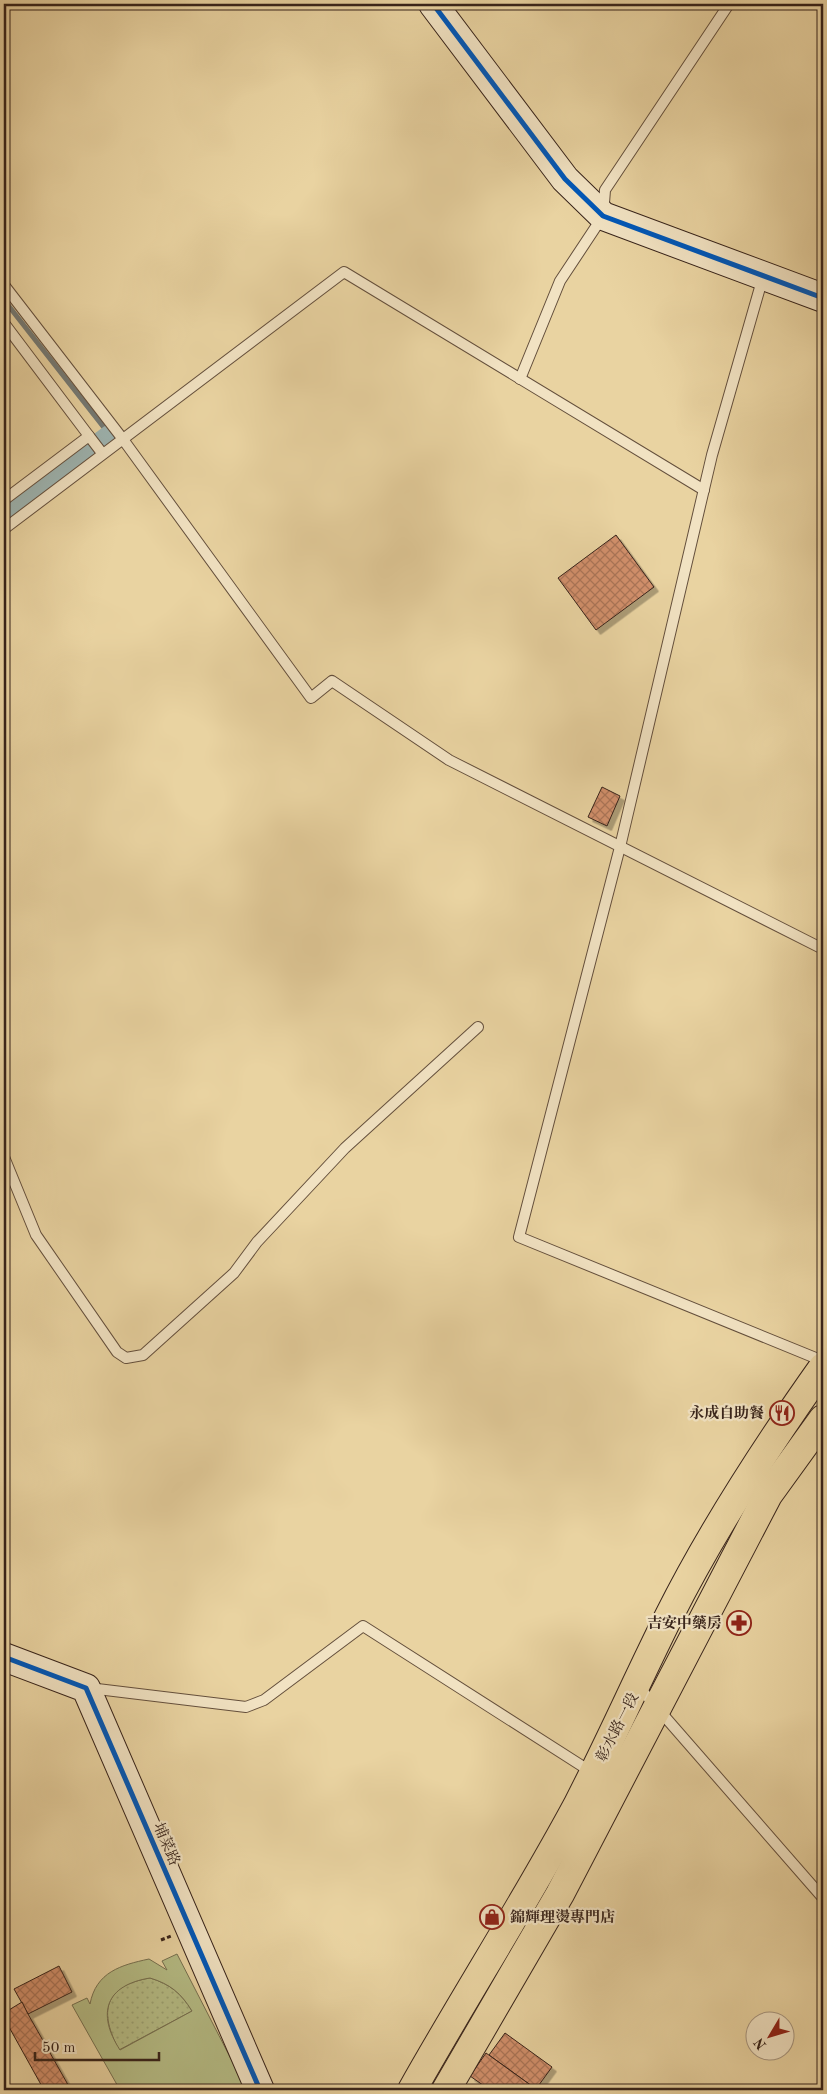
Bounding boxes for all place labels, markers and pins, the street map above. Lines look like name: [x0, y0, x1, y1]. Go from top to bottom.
restaurant icon: 永成自助餐: [769, 1400, 795, 1426]
place label: 永成自助餐: [689, 1404, 764, 1422]
pharmacy icon: 吉安中藥房: [726, 1610, 752, 1636]
place label: 吉安中藥房: [647, 1614, 722, 1632]
shop icon: 錦輝理燙專門店: [479, 1904, 505, 1930]
place label: 錦輝理燙專門店: [510, 1908, 615, 1926]

